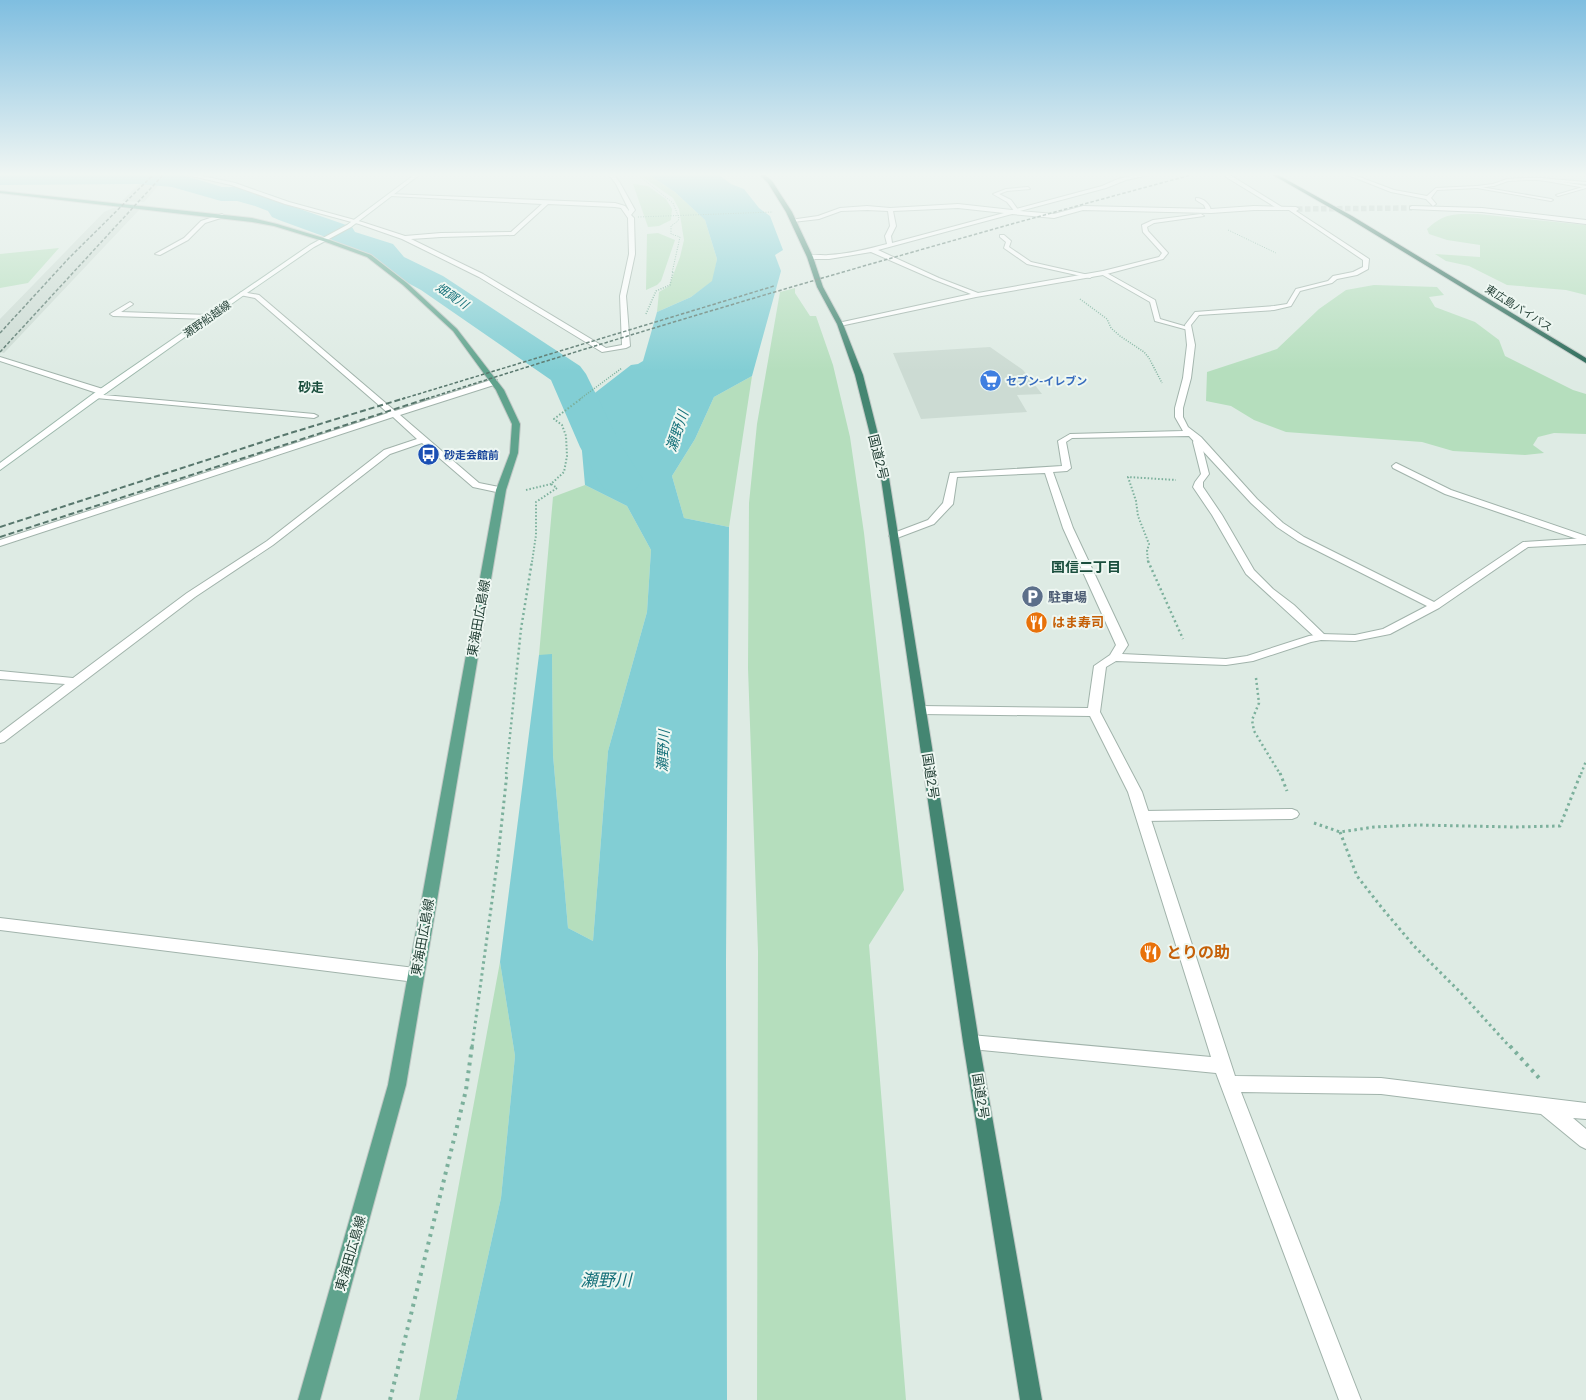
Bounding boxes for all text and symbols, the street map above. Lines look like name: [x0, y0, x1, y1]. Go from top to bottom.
water label: 畑賀川: [433, 280, 472, 313]
street label: 東広島バイパス: [1483, 283, 1555, 334]
street label: 瀬野船越線: [181, 298, 234, 341]
supermarket icon: セブン-イレブン: [977, 368, 1003, 394]
place label: セブン-イレブン: [1006, 375, 1087, 388]
district label: 砂走: [298, 380, 324, 395]
water label: 瀬野川: [663, 407, 692, 453]
street label: 国道2号: [866, 433, 891, 481]
bus stop icon: 砂走会館前: [415, 442, 441, 468]
place label: 砂走会館前: [444, 449, 499, 462]
district label: 国信二丁目: [1051, 559, 1121, 575]
street label: 東海田広島線: [464, 578, 493, 658]
parking icon: 駐車場: [1019, 584, 1045, 610]
place label: 駐車場: [1048, 590, 1087, 605]
restaurant icon: はま寿司: [1024, 609, 1050, 635]
place label: はま寿司: [1052, 615, 1104, 630]
water label: 瀬野川: [654, 728, 672, 772]
street label: 国道2号: [919, 752, 942, 800]
street label: 東海田広島線: [408, 897, 437, 977]
restaurant icon: とりの助: [1138, 939, 1164, 965]
place label: とりの助: [1166, 943, 1230, 962]
street label: 国道2号: [969, 1072, 992, 1120]
street label: 東海田広島線: [333, 1214, 368, 1293]
water label: 瀬野川: [581, 1270, 633, 1290]

